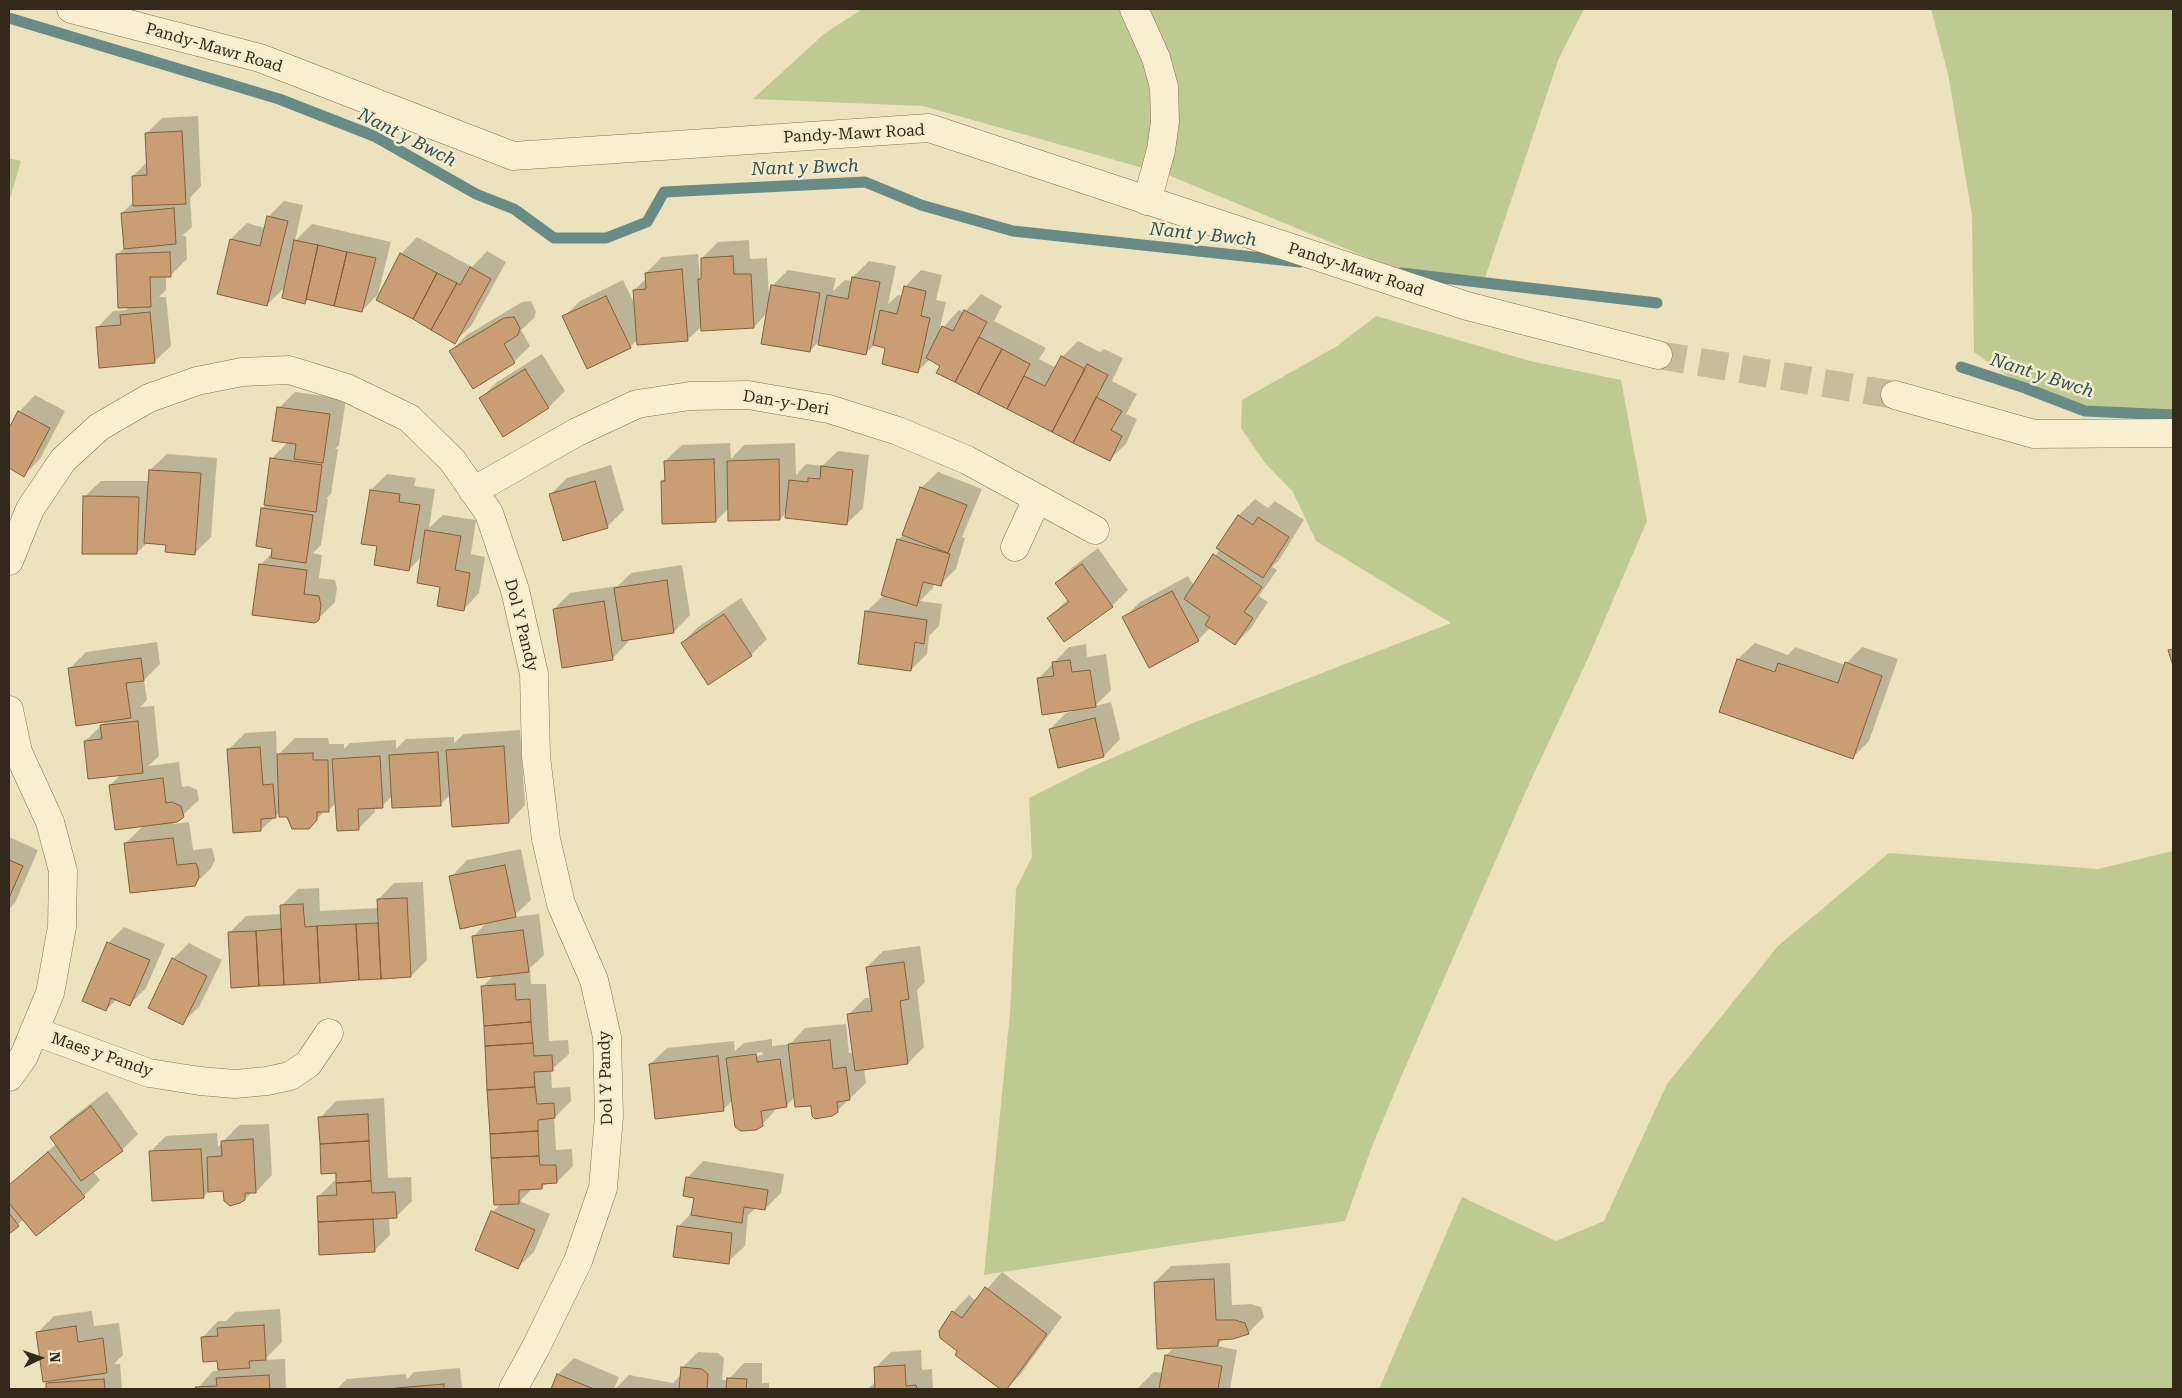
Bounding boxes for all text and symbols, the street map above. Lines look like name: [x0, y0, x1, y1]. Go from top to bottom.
street label: Pandy-Mawr Road: [143, 19, 285, 77]
water label: Nant y Bwch: [354, 104, 460, 172]
street label: Pandy-Mawr Road: [783, 121, 925, 147]
water label: Nant y Bwch: [751, 155, 859, 181]
water label: Nant y Bwch: [1148, 219, 1258, 251]
street label: Pandy-Mawr Road: [1286, 239, 1426, 301]
water label: Nant y Bwch: [1988, 349, 2096, 403]
street label: Dan-y-Deri: [741, 387, 831, 419]
street label: Dol Y Pandy: [500, 577, 542, 673]
street label: Maes y Pandy: [49, 1029, 155, 1081]
street label: Dol Y Pandy: [595, 1030, 617, 1126]
north arrow: [15, 1333, 65, 1383]
text: N: [47, 1351, 63, 1363]

